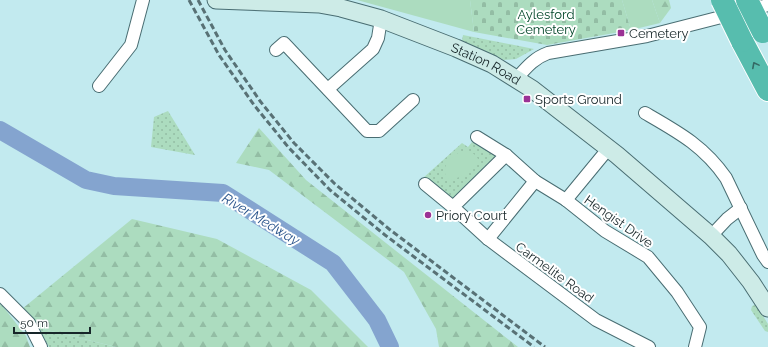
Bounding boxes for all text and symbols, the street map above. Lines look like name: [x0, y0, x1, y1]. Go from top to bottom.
park label: Aylesford Cemetery: [516, 7, 576, 37]
place label: Cemetery: [629, 26, 689, 41]
marker: Cemetery: [616, 28, 626, 38]
street label: Station Road: [449, 40, 523, 88]
one-way arrow: [752, 62, 760, 69]
place label: Sports Ground: [535, 92, 622, 107]
marker: Sports Ground: [522, 94, 532, 104]
water label: River Medway: [220, 190, 303, 249]
street label: Hengist Drive: [581, 192, 656, 251]
place label: Priory Court: [436, 208, 508, 223]
marker: Priory Court: [423, 210, 433, 220]
street label: Carmelite Road: [513, 239, 597, 306]
scale bar: [14, 309, 90, 335]
text: 50 m: [20, 316, 48, 330]

